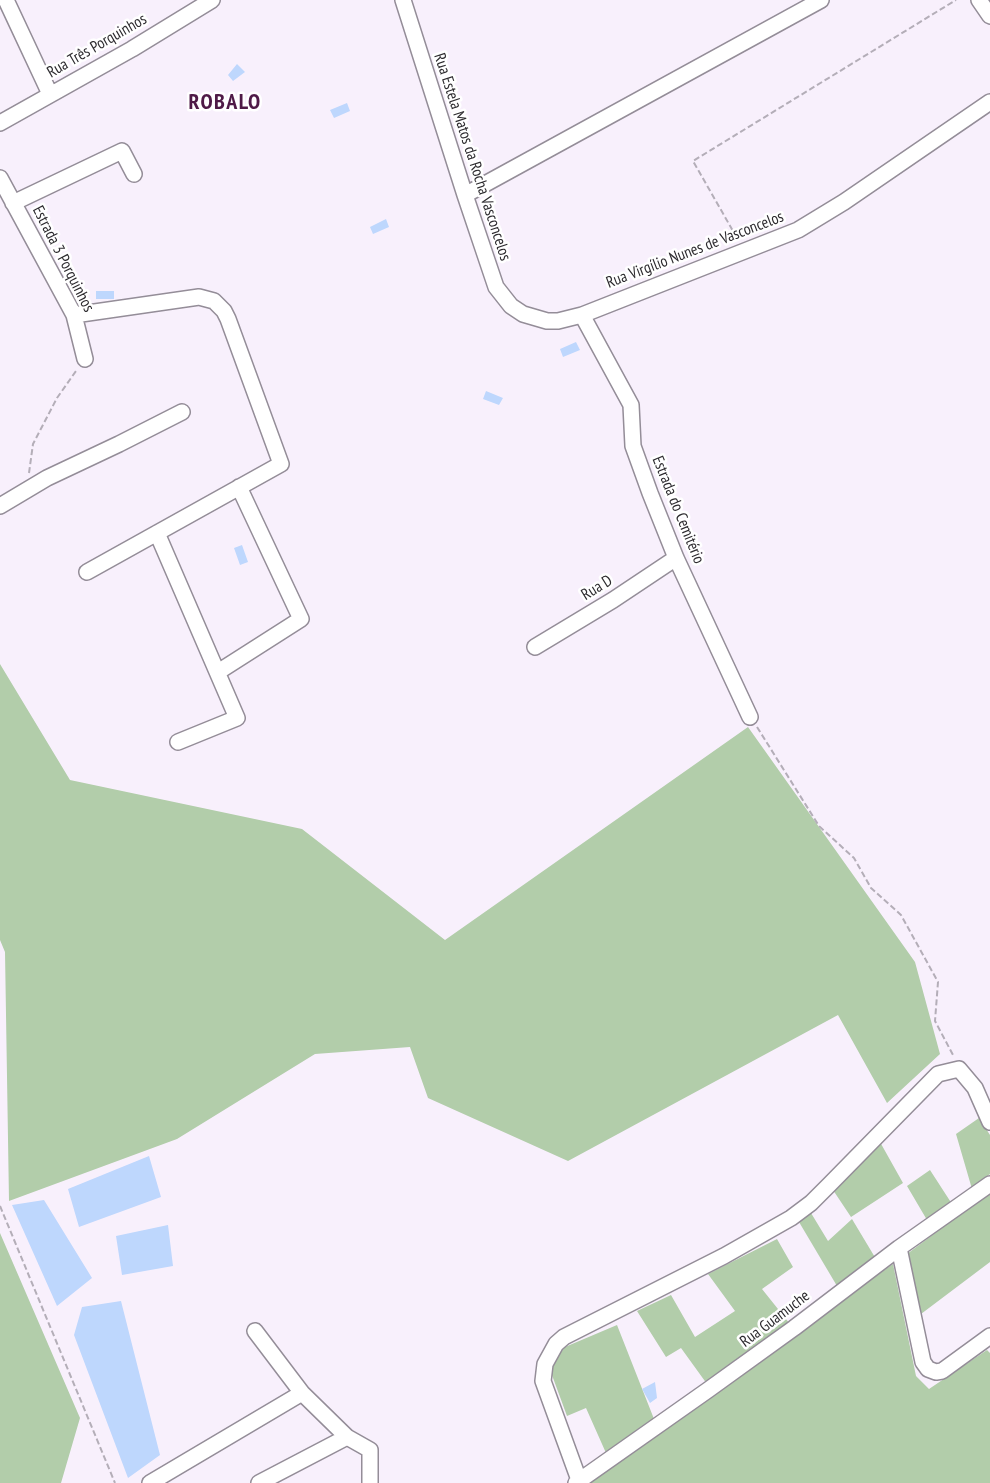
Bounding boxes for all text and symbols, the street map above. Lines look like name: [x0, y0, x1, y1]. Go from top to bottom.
street label: Rua Três Porquinhos: [44, 10, 150, 82]
street label: Rua Estela Matos da Rocha Vasconcelos: [429, 51, 515, 263]
district label: ROBALO: [188, 90, 262, 116]
street label: Estrada 3 Porquinhos: [28, 203, 98, 315]
street label: Rua Virgílio Nunes de Vasconcelos: [604, 207, 786, 293]
street label: Estrada do Cemitério: [648, 453, 708, 567]
street label: Rua D: [578, 571, 616, 605]
street label: Rua Guamuche: [736, 1287, 814, 1351]

